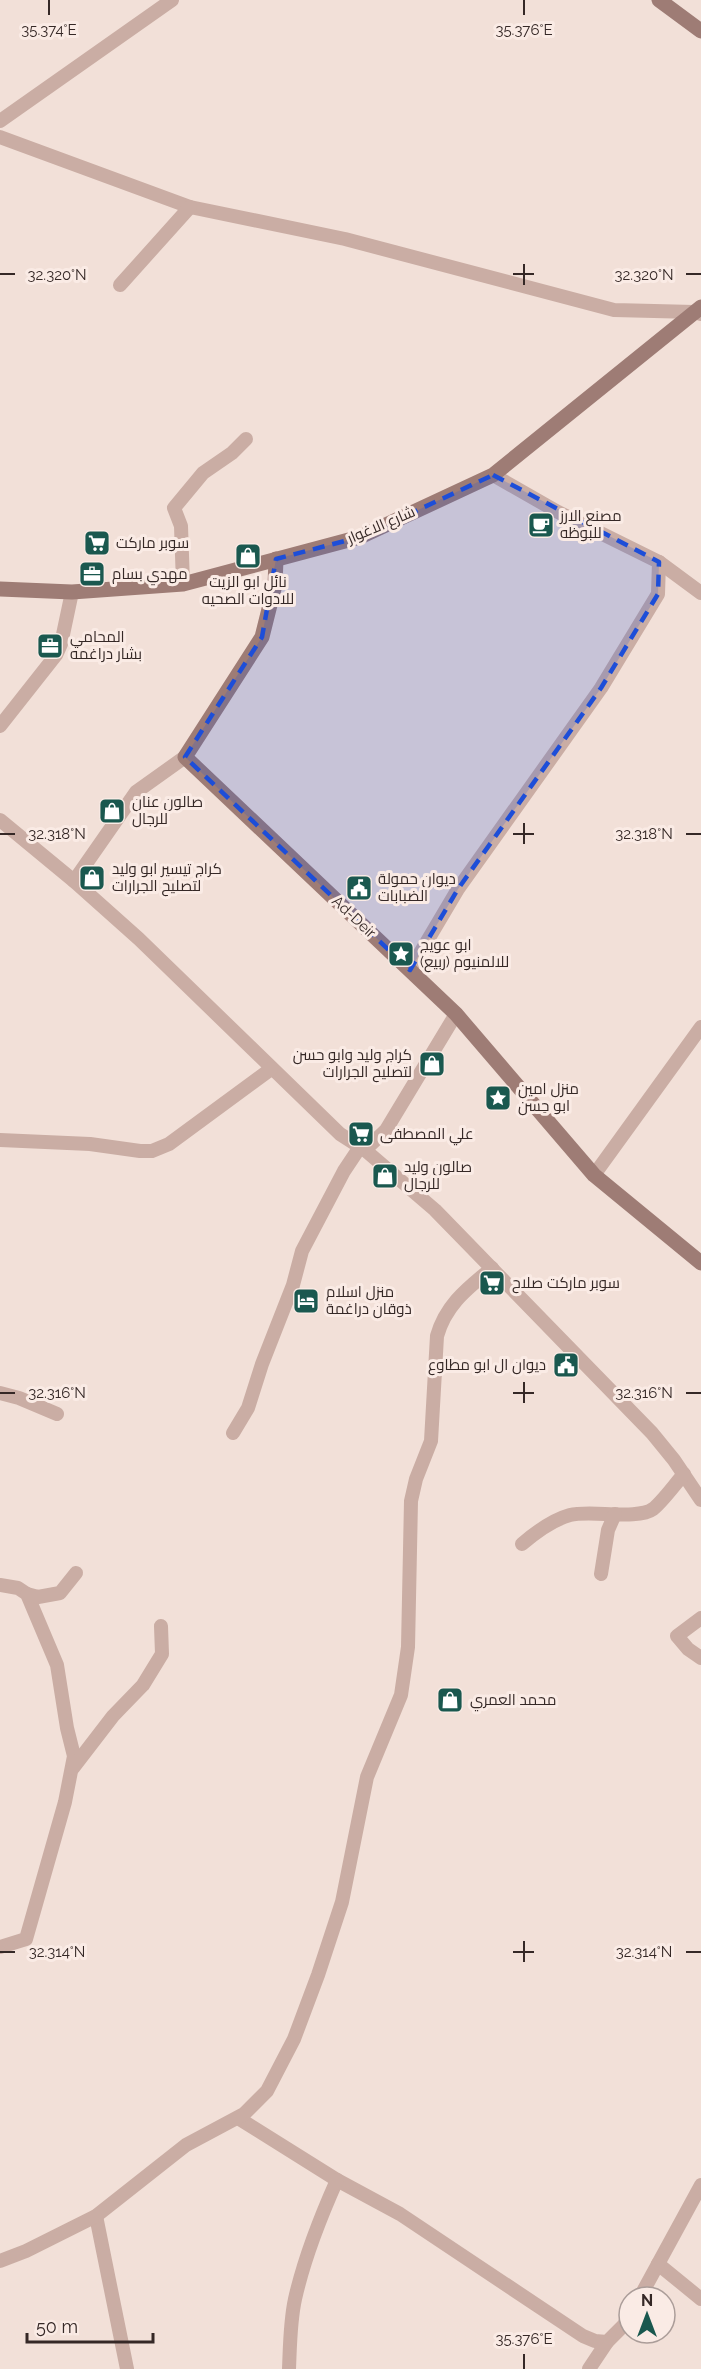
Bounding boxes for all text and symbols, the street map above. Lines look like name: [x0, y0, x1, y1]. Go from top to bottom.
text: 35.374°E: [21, 21, 77, 39]
text: 35.376°E: [495, 21, 553, 39]
text: 32.320°N: [28, 266, 86, 284]
text: 32.320°N: [615, 266, 673, 284]
street label: شارع الاغوار: [343, 503, 418, 550]
place label: مصنع الارز للبوظه: [559, 507, 622, 542]
cafe icon: مصنع الارز للبوظه: [526, 510, 556, 540]
supermarket icon: سوبر ماركت: [82, 528, 112, 558]
place label: سوبر ماركت: [116, 534, 189, 552]
shop icon: نائل ابو الزيت للادوات الصحيه: [233, 541, 263, 571]
office icon: مهدي بسام: [77, 559, 107, 589]
place label: مهدي بسام: [112, 565, 188, 586]
place label: نائل ابو الزيت للادوات الصحيه: [202, 573, 294, 608]
place label: المحامي بشار دراغمه: [70, 628, 142, 663]
office icon: المحامي بشار دراغمه: [35, 631, 65, 661]
place label: صالون عنان للرجال: [132, 793, 203, 828]
shop icon: صالون عنان للرجال: [97, 796, 127, 826]
text: 32.318°N: [28, 825, 86, 843]
text: 32.318°N: [615, 825, 673, 843]
place label: كراج تيسير ابو وليد لتصليح الجرارات: [112, 860, 222, 897]
shop icon: كراج تيسير ابو وليد لتصليح الجرارات: [77, 863, 107, 893]
place label: ديوان حمولة الضبابات: [378, 870, 456, 905]
public building icon: ديوان حمولة الضبابات: [344, 873, 374, 903]
street label: Ad-Deir: [328, 892, 380, 942]
place label: ابو عويج للالمنيوم (ربيع): [420, 936, 509, 973]
place icon: ابو عويج للالمنيوم (ربيع): [386, 939, 416, 969]
place label: كراج وليد وابو حسن لتصليح الجرارات: [293, 1046, 412, 1083]
shop icon: كراج وليد وابو حسن لتصليح الجرارات: [417, 1049, 447, 1079]
place label: منزل امين ابو حِسن: [518, 1080, 579, 1116]
place icon: منزل امين ابو حِسن: [483, 1083, 513, 1113]
supermarket icon: علي المصطفى: [346, 1119, 376, 1149]
place label: علي المصطفى: [380, 1125, 474, 1146]
place label: صالون وليد للرجال: [404, 1158, 472, 1193]
shop icon: صالون وليد للرجال: [370, 1161, 400, 1191]
supermarket icon: سوبر ماركت صلاح: [477, 1268, 507, 1298]
place label: سوبر ماركت صلاح: [512, 1274, 620, 1294]
place label: منزل اسلام ذوقان دراغمة: [326, 1283, 412, 1319]
hotel icon: منزل اسلام ذوقان دراغمة: [291, 1286, 321, 1316]
public building icon: ديوان ال ابو مطاوع: [551, 1350, 581, 1380]
place label: ديوان ال ابو مطاوع: [428, 1356, 546, 1376]
text: 32.316°N: [28, 1384, 86, 1402]
text: 32.316°N: [615, 1384, 673, 1402]
shop icon: محمد العمري: [435, 1685, 465, 1715]
place label: محمد العمري: [470, 1691, 556, 1712]
text: 32.314°N: [29, 1943, 85, 1961]
text: 32.314°N: [616, 1943, 672, 1961]
north arrow: [617, 2285, 677, 2345]
text: N: [641, 2291, 653, 2310]
scale bar: [27, 2306, 153, 2344]
text: 50 m: [36, 2316, 78, 2337]
text: 35.376°E: [495, 2330, 553, 2348]

